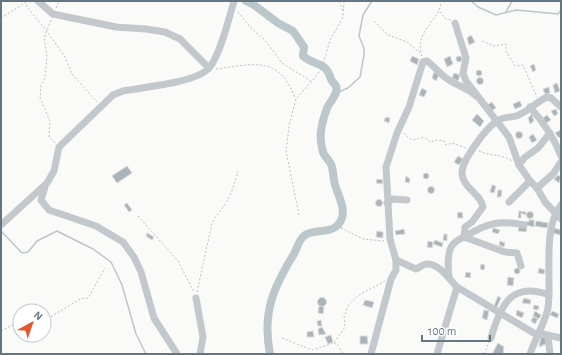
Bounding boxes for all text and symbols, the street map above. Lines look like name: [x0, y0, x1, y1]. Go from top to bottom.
north arrow: [12, 303, 52, 343]
text: N: [32, 309, 45, 322]
scale bar: [422, 317, 490, 343]
text: 100 m: [428, 325, 456, 337]

